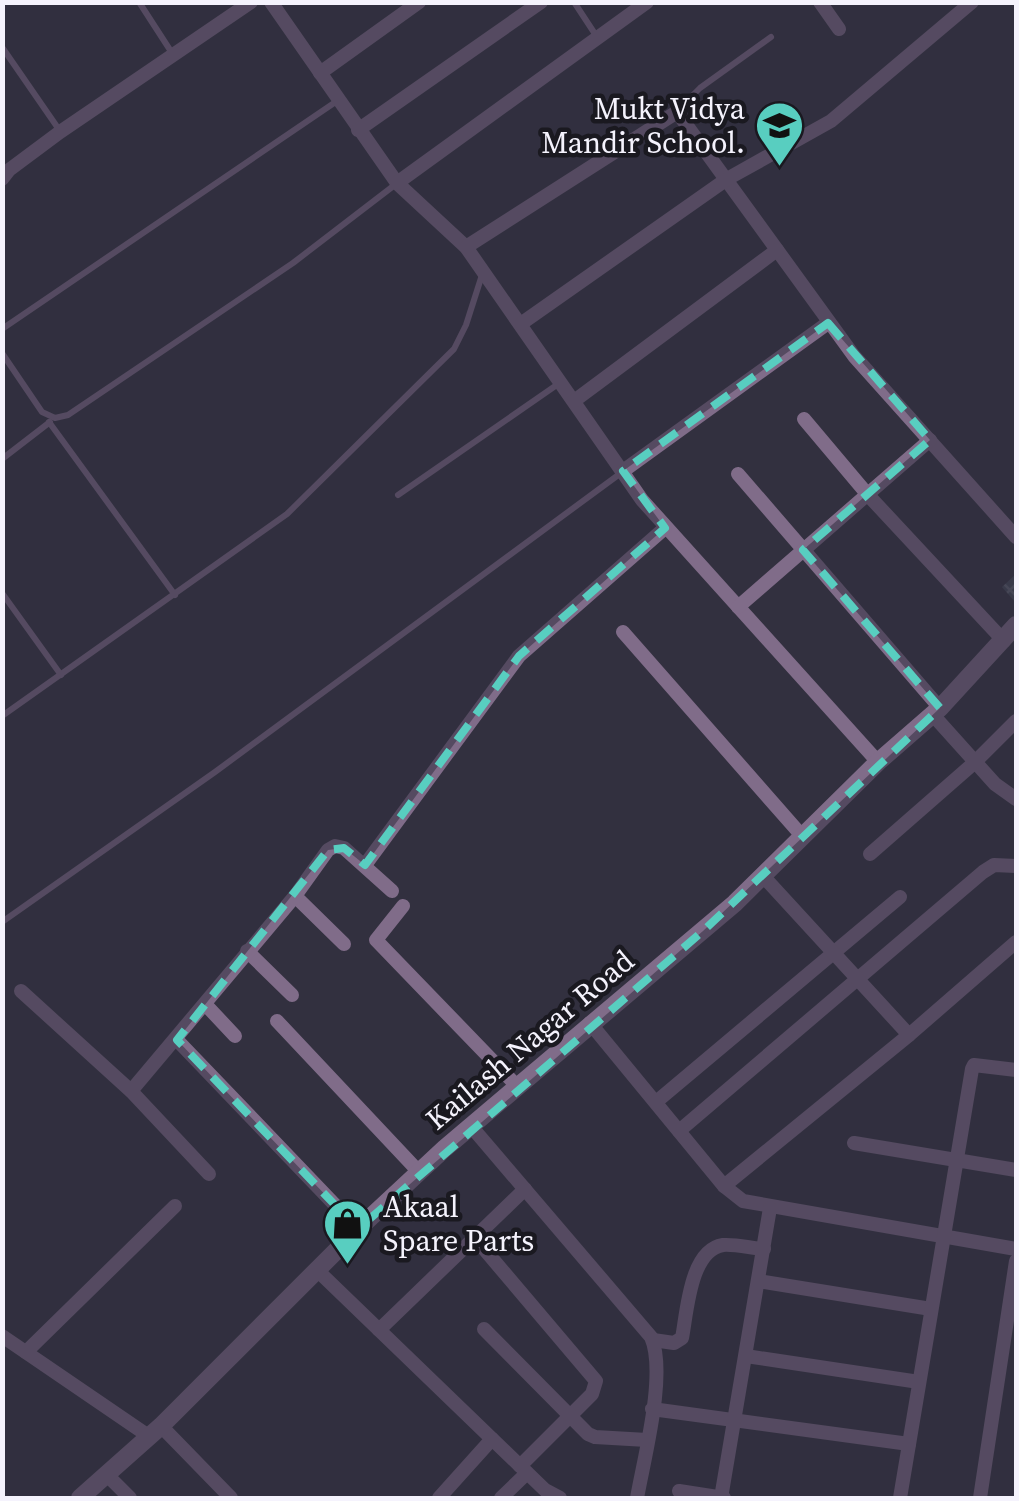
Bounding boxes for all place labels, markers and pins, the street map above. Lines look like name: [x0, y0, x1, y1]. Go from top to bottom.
place label: Mukt Vidya Mandir School.: [541, 88, 746, 163]
school or university icon: Mukt Vidya Mandir School.: [754, 100, 806, 168]
place label: Akaal Spare Parts: [383, 1186, 534, 1261]
shop icon: Akaal Spare Parts: [322, 1198, 374, 1266]

